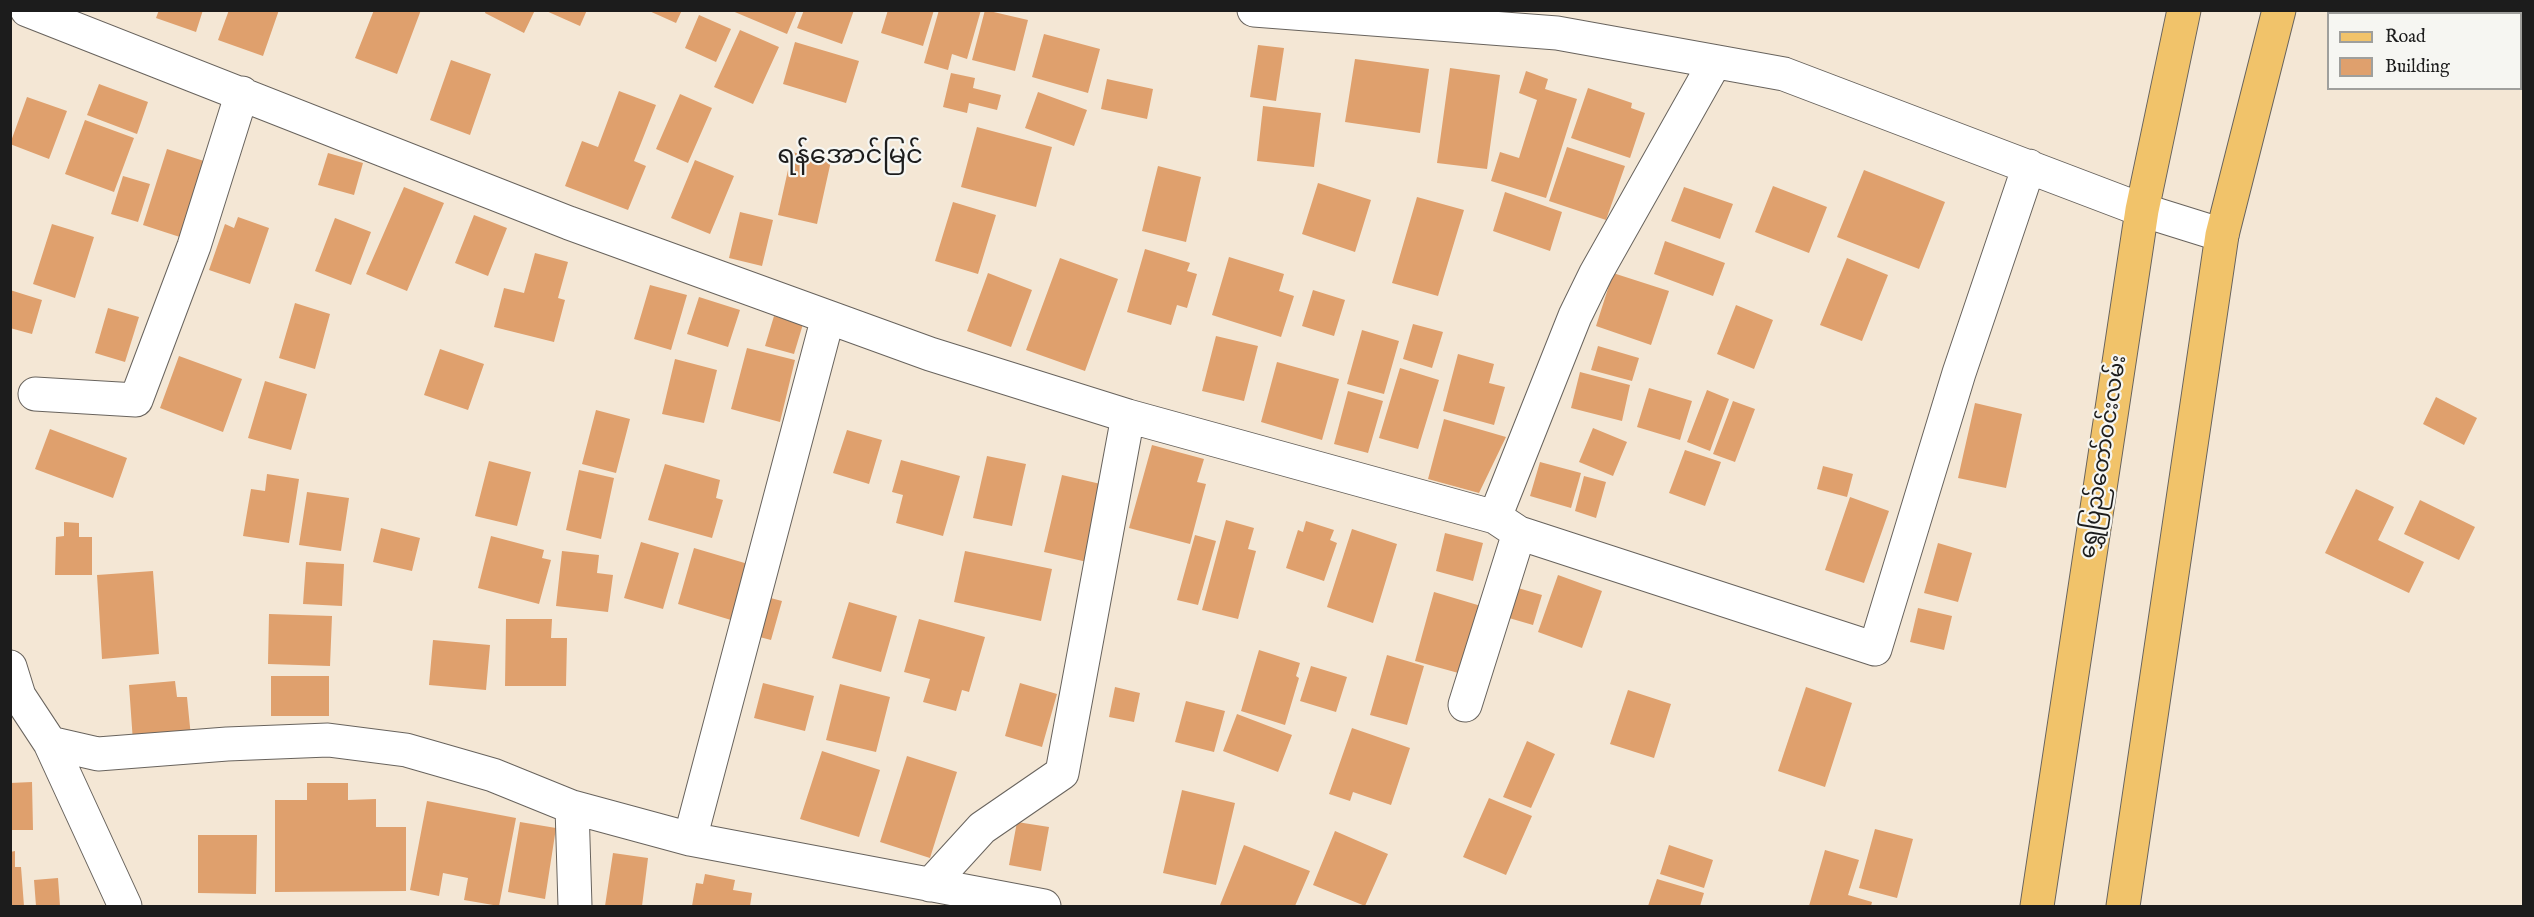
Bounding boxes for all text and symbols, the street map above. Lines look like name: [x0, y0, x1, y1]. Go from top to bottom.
legend: [2327, 12, 2522, 90]
text: Road: [2385, 26, 2426, 49]
text: Building: [2385, 56, 2450, 79]
district label: ရန်အောင်မြင်: [777, 142, 923, 174]
street label: ရွှေပြည်တော်ဝင်းလမ်း: [2076, 354, 2134, 560]

